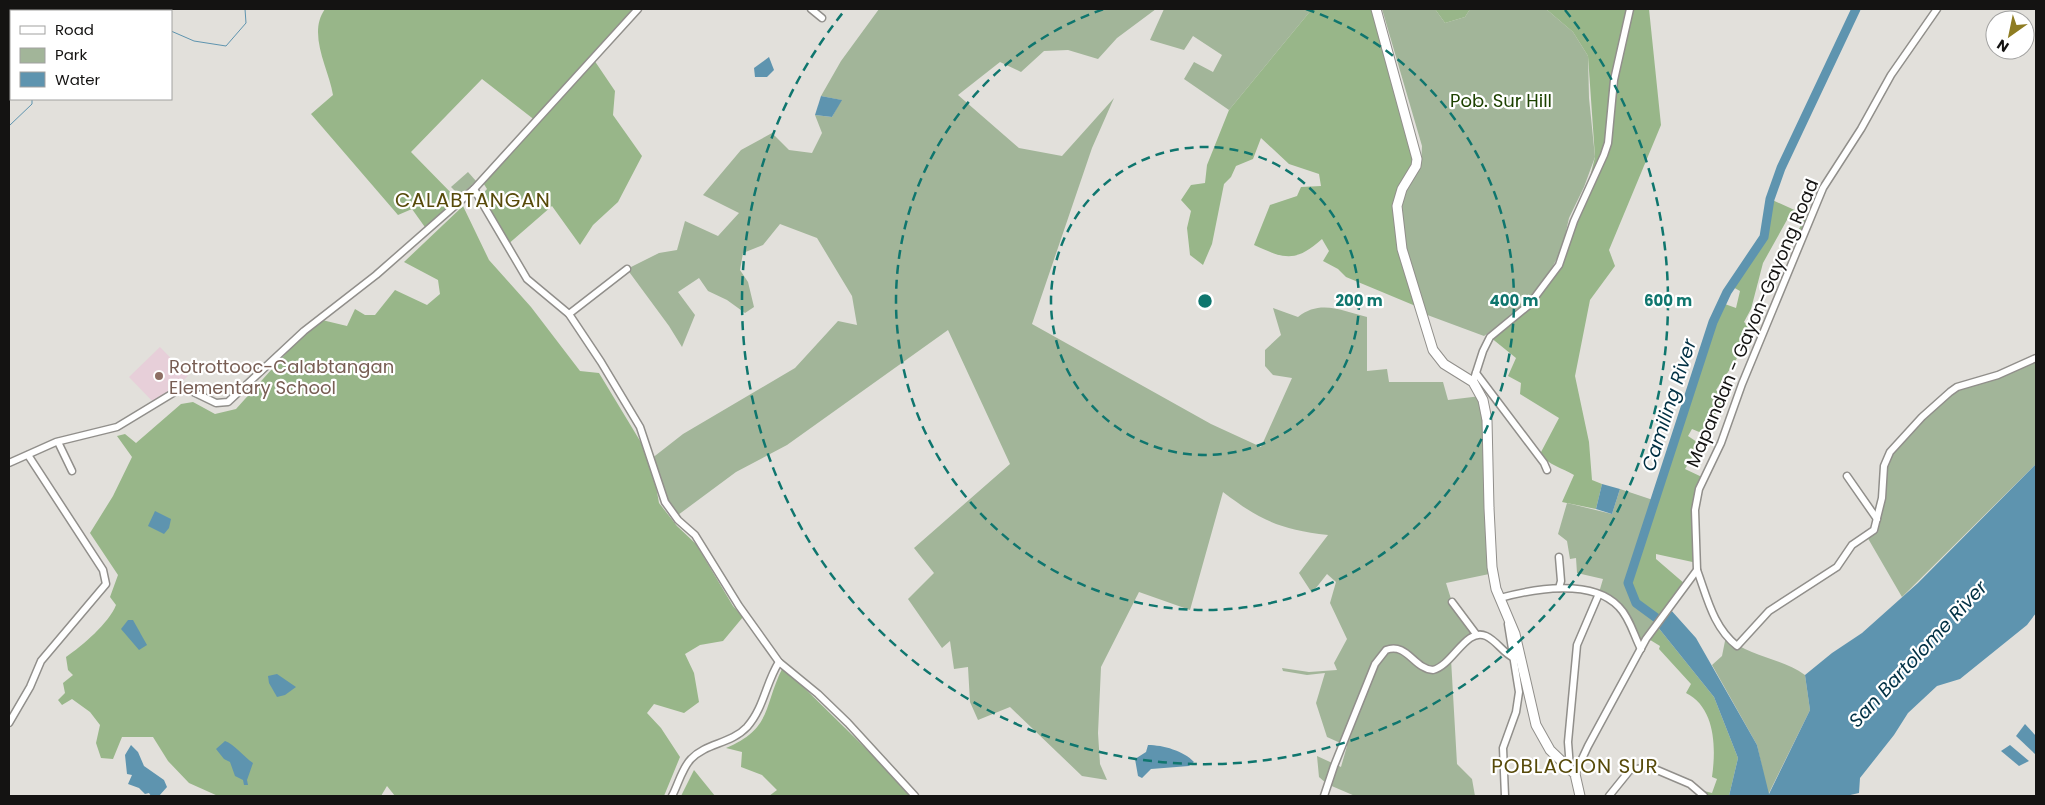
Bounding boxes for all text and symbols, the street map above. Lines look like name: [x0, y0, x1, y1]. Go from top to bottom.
legend: [10, 10, 172, 100]
north arrow: [1985, 10, 2035, 60]
text: Road: [55, 19, 94, 40]
text: N: [1993, 35, 2013, 57]
text: Park: [55, 44, 87, 65]
text: Water: [55, 69, 101, 90]
park label: Pob. Sur Hill: [1450, 88, 1552, 113]
street label: Mapandan - Gayon-Gayong Road: [1680, 175, 1824, 471]
district label: CALABTANGAN: [395, 186, 551, 214]
text: 200 m: [1335, 290, 1383, 311]
text: 400 m: [1490, 290, 1539, 311]
text: 600 m: [1644, 290, 1692, 311]
centre of rings: [1196, 292, 1214, 310]
water label: Camiling River: [1635, 335, 1703, 475]
place label: Rotrottooc-Calabtangan Elementary School: [169, 354, 394, 400]
marker: Rotrottooc-Calabtangan Elementary School: [153, 370, 165, 382]
water label: San Bartolome River: [1843, 574, 1994, 733]
district label: POBLACION SUR: [1491, 752, 1659, 780]

